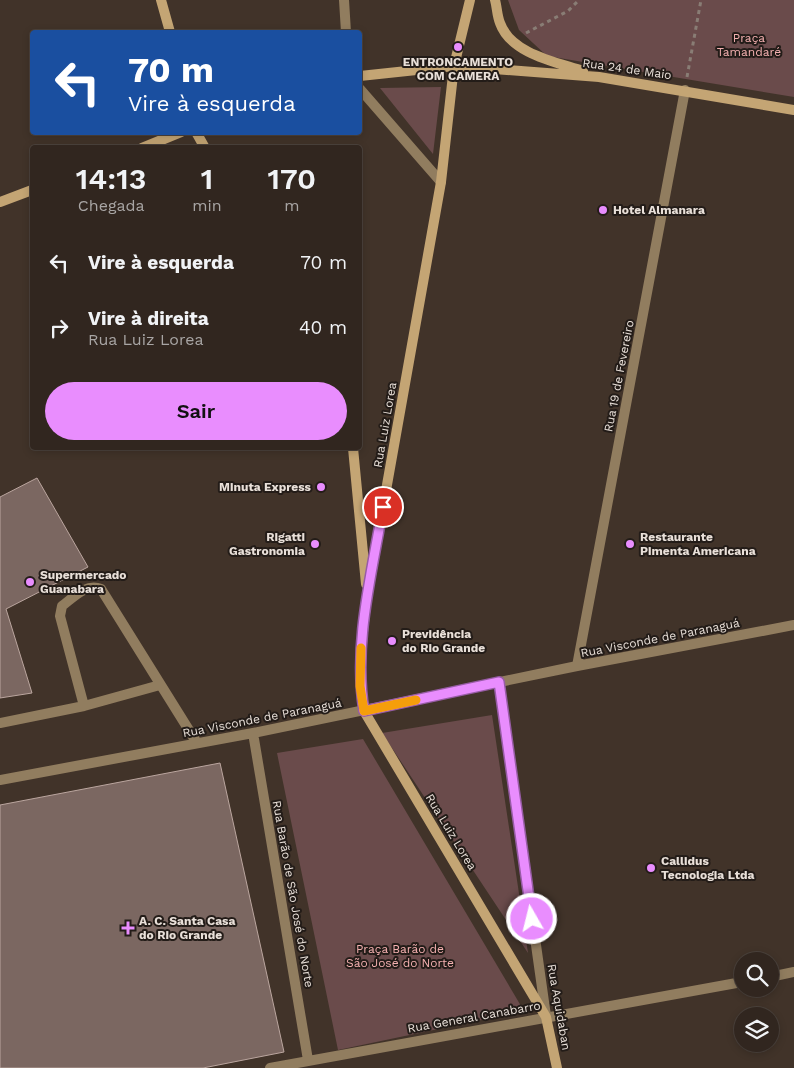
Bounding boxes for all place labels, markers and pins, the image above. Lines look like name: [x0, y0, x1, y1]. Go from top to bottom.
marker: ENTRONCAMENTO COM CAMERA: [452, 41, 464, 53]
place label: ENTRONCAMENTO COM CAMERA: [403, 55, 513, 83]
place label: Hotel Almanara: [613, 203, 705, 217]
marker: Hotel Almanara: [597, 204, 609, 216]
place label: Minuta Express: [219, 480, 312, 494]
marker: Minuta Express: [315, 481, 327, 493]
pin: [362, 486, 404, 528]
place label: Rigatti Gastronomia: [229, 530, 305, 558]
place label: Restaurante Pimenta Americana: [640, 530, 756, 558]
marker: Rigatti Gastronomia: [309, 538, 321, 550]
marker: Restaurante Pimenta Americana: [624, 538, 636, 550]
place label: Supermercado Guanabara: [40, 568, 127, 596]
marker: Supermercado Guanabara: [24, 576, 36, 588]
place label: Previdência do Rio Grande: [402, 627, 485, 655]
marker: Previdência do Rio Grande: [386, 635, 398, 647]
place label: Callidus Tecnologia Ltda: [661, 854, 754, 882]
marker: Callidus Tecnologia Ltda: [645, 862, 657, 874]
place label: A. C. Santa Casa do Rio Grande: [139, 914, 236, 942]
marker: A. C. Santa Casa do Rio Grande: [121, 921, 135, 935]

